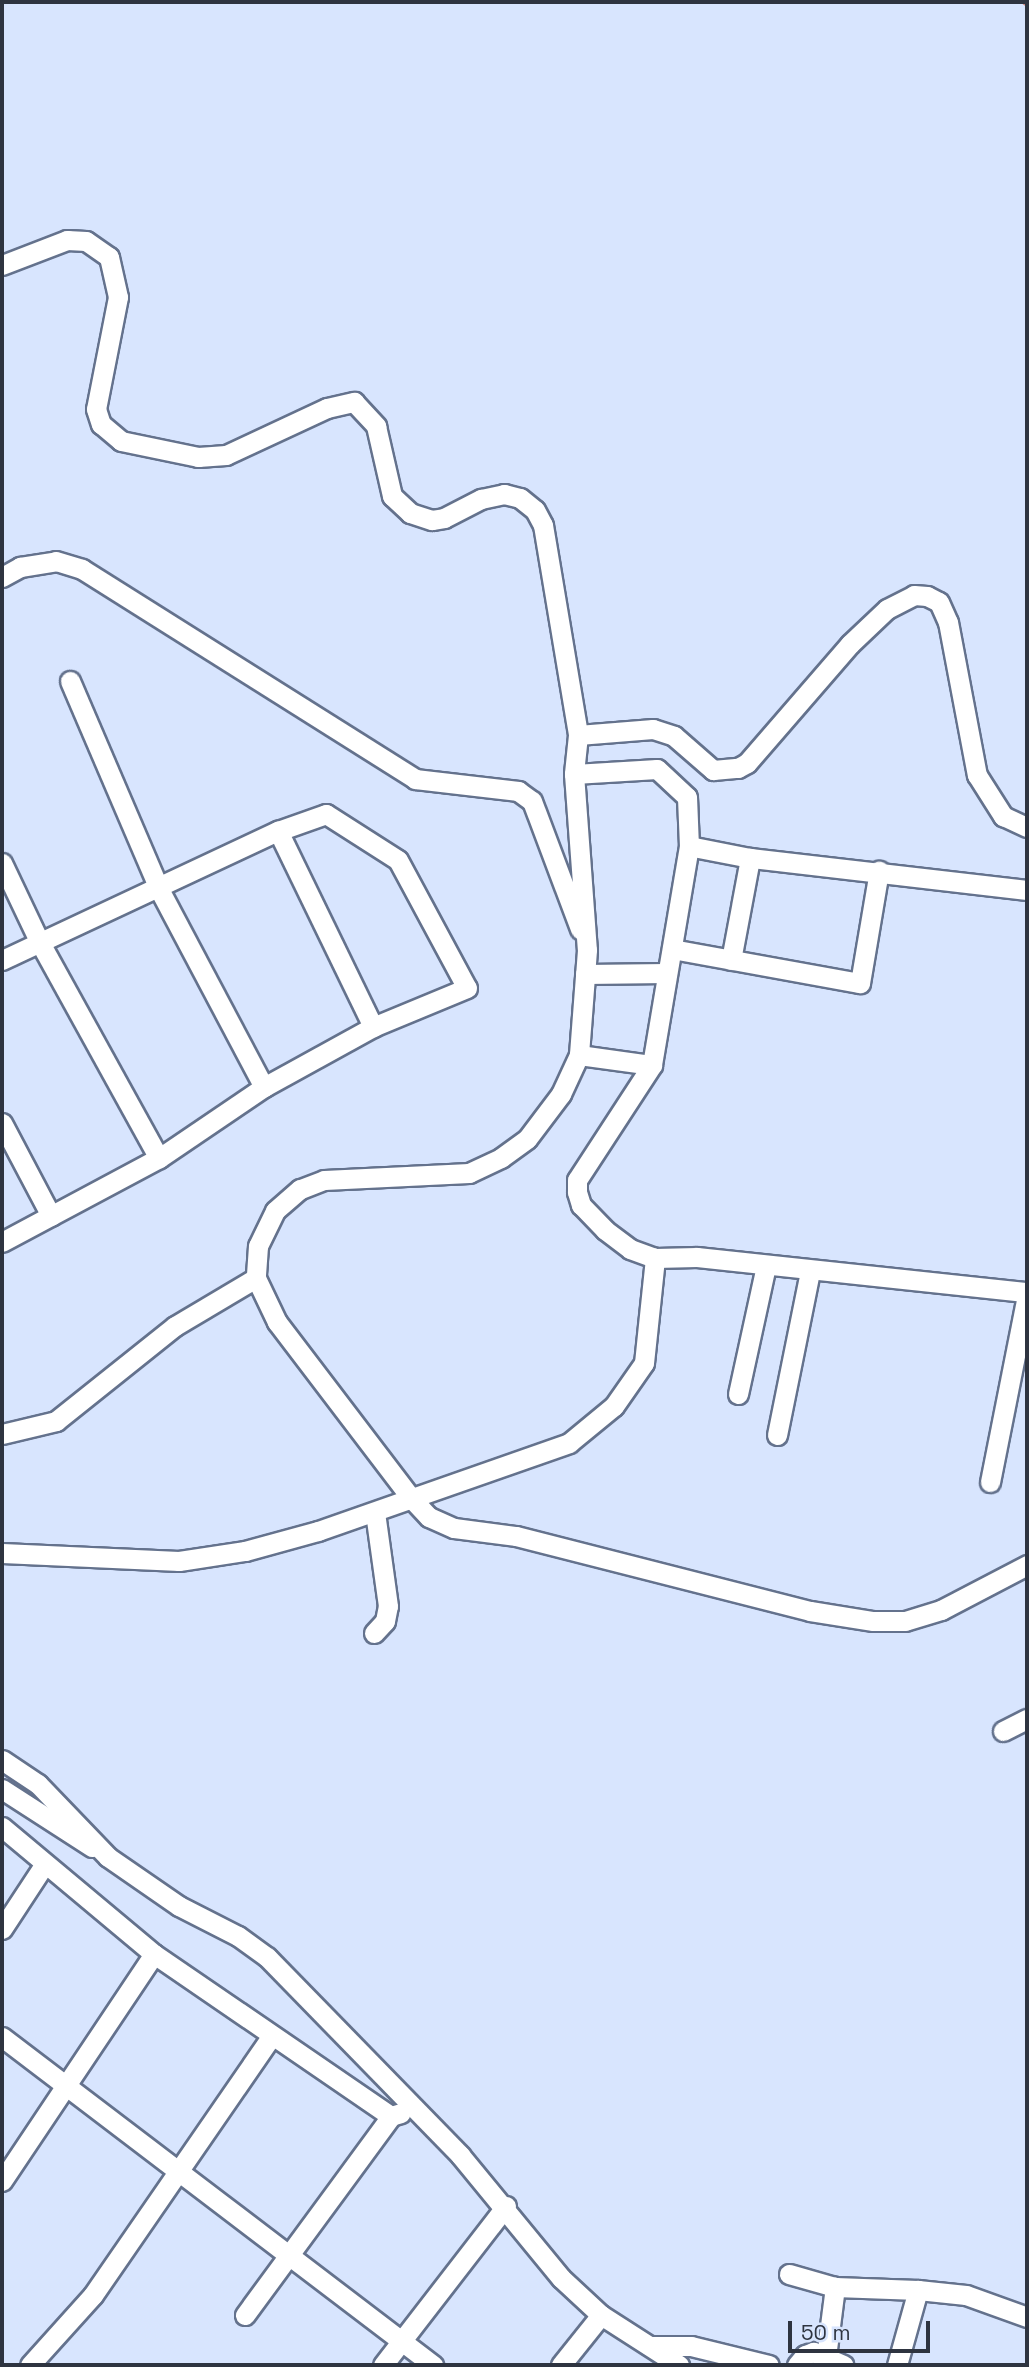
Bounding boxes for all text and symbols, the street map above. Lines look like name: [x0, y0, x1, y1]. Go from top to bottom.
scale bar: [791, 2308, 933, 2352]
text: 50 m: [801, 2319, 851, 2346]

